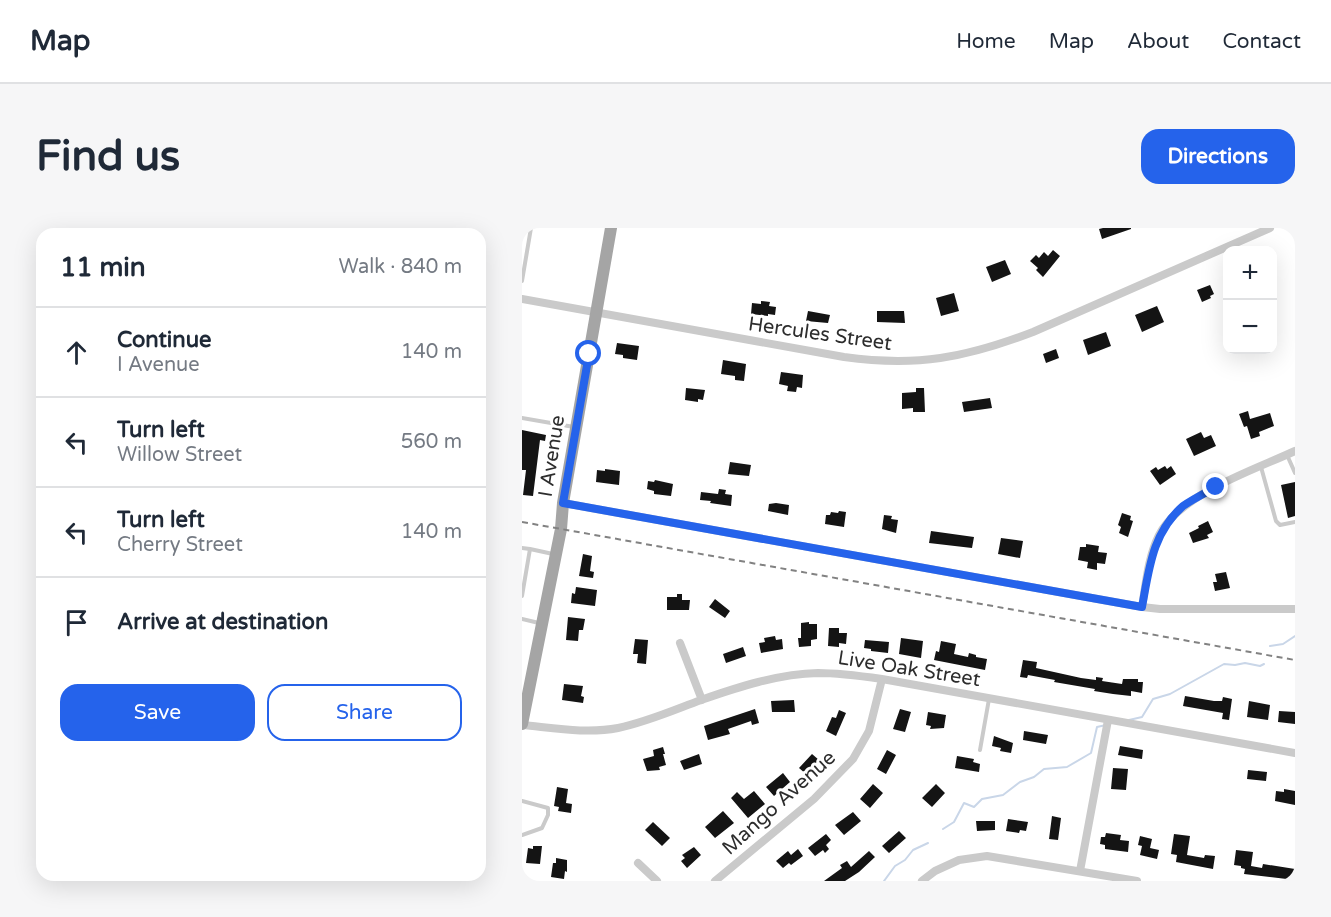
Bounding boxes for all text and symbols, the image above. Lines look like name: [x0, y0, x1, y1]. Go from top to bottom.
text: Map: [30, 24, 90, 58]
text: Home: [956, 29, 1016, 54]
text: Map: [1049, 29, 1094, 54]
text: About: [1127, 29, 1189, 54]
text: Contact: [1222, 29, 1301, 54]
button: Directions: [1141, 129, 1295, 184]
text: Find us: [36, 131, 180, 182]
map controls: [1223, 246, 1277, 354]
button: +: [1223, 246, 1277, 300]
text: 11 min: [60, 252, 146, 283]
text: Walk · 840 m: [339, 255, 462, 279]
button: −: [1223, 300, 1277, 354]
street label: Hercules Street: [747, 312, 894, 356]
text: Continue: [117, 327, 212, 353]
icon: ahead: [60, 336, 93, 369]
text: 140 m: [401, 340, 462, 364]
route start: [575, 340, 601, 366]
text: I Avenue: [117, 353, 199, 377]
street label: I Avenue: [534, 413, 570, 499]
text: Turn left: [117, 417, 205, 443]
icon: left: [60, 426, 93, 459]
text: 560 m: [401, 430, 462, 454]
text: Willow Street: [117, 443, 242, 467]
route end: [1202, 473, 1228, 499]
text: Turn left: [117, 507, 205, 533]
icon: left: [60, 516, 93, 549]
text: 140 m: [401, 520, 462, 544]
text: Cherry Street: [117, 533, 243, 557]
icon: arrive: [60, 606, 93, 639]
text: Arrive at destination: [117, 609, 328, 635]
street label: Live Oak Street: [836, 646, 982, 692]
button: Save: [60, 684, 255, 741]
button: Share: [267, 684, 462, 741]
street label: Mango Avenue: [717, 746, 841, 860]

